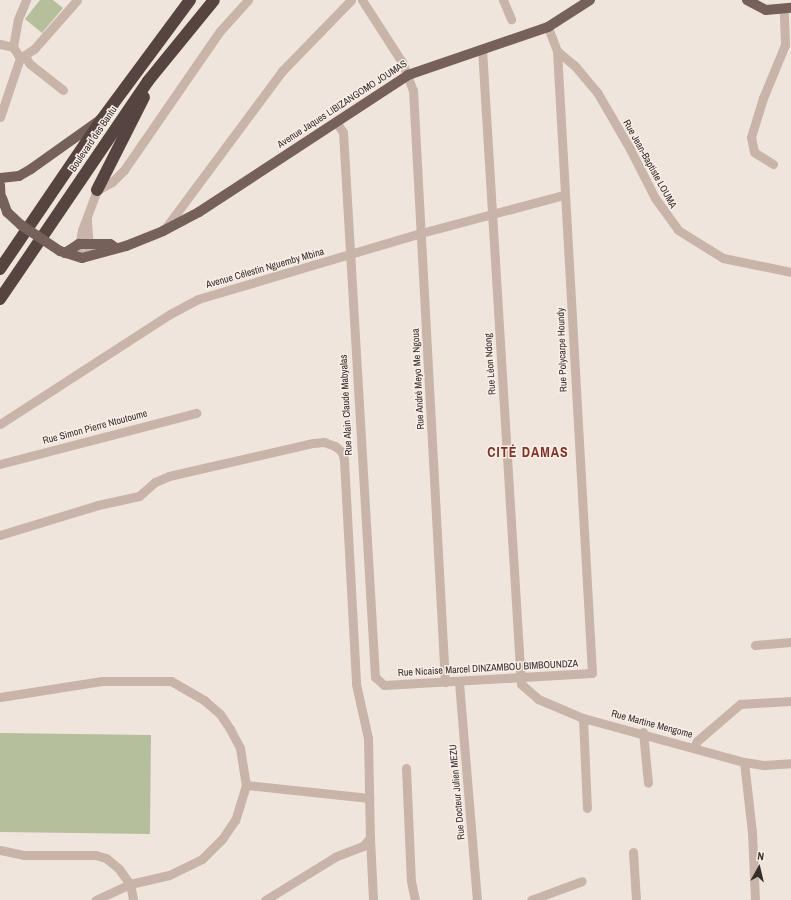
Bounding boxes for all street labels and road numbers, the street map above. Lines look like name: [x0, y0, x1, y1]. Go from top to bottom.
street label: Avenue Jaques LIBIZANGOMO JOUMAS: [275, 58, 409, 150]
street label: Boulevard des Bantu: [67, 104, 119, 174]
street label: Rue Jean-Baptiste LOUMA: [621, 118, 679, 210]
street label: Avenue Célestin Nguemby Mbina: [204, 245, 326, 291]
street label: Rue Polycarpe Houndy: [555, 308, 569, 392]
street label: Rue André Meyo Me Ngoua: [409, 328, 427, 430]
street label: Rue Léon Ndong: [482, 333, 498, 395]
street label: Rue Alain Claude Mabyalas: [337, 354, 355, 456]
street label: Rue Simon Pierre Ntoutoume: [41, 407, 149, 447]
street label: Rue Nicaise Marcel DINZAMBOU BIMBOUNDZA: [398, 657, 578, 679]
street label: Rue Martine Mengome: [610, 707, 694, 741]
street label: Rue Docteur Julien MEZU: [447, 744, 467, 840]

